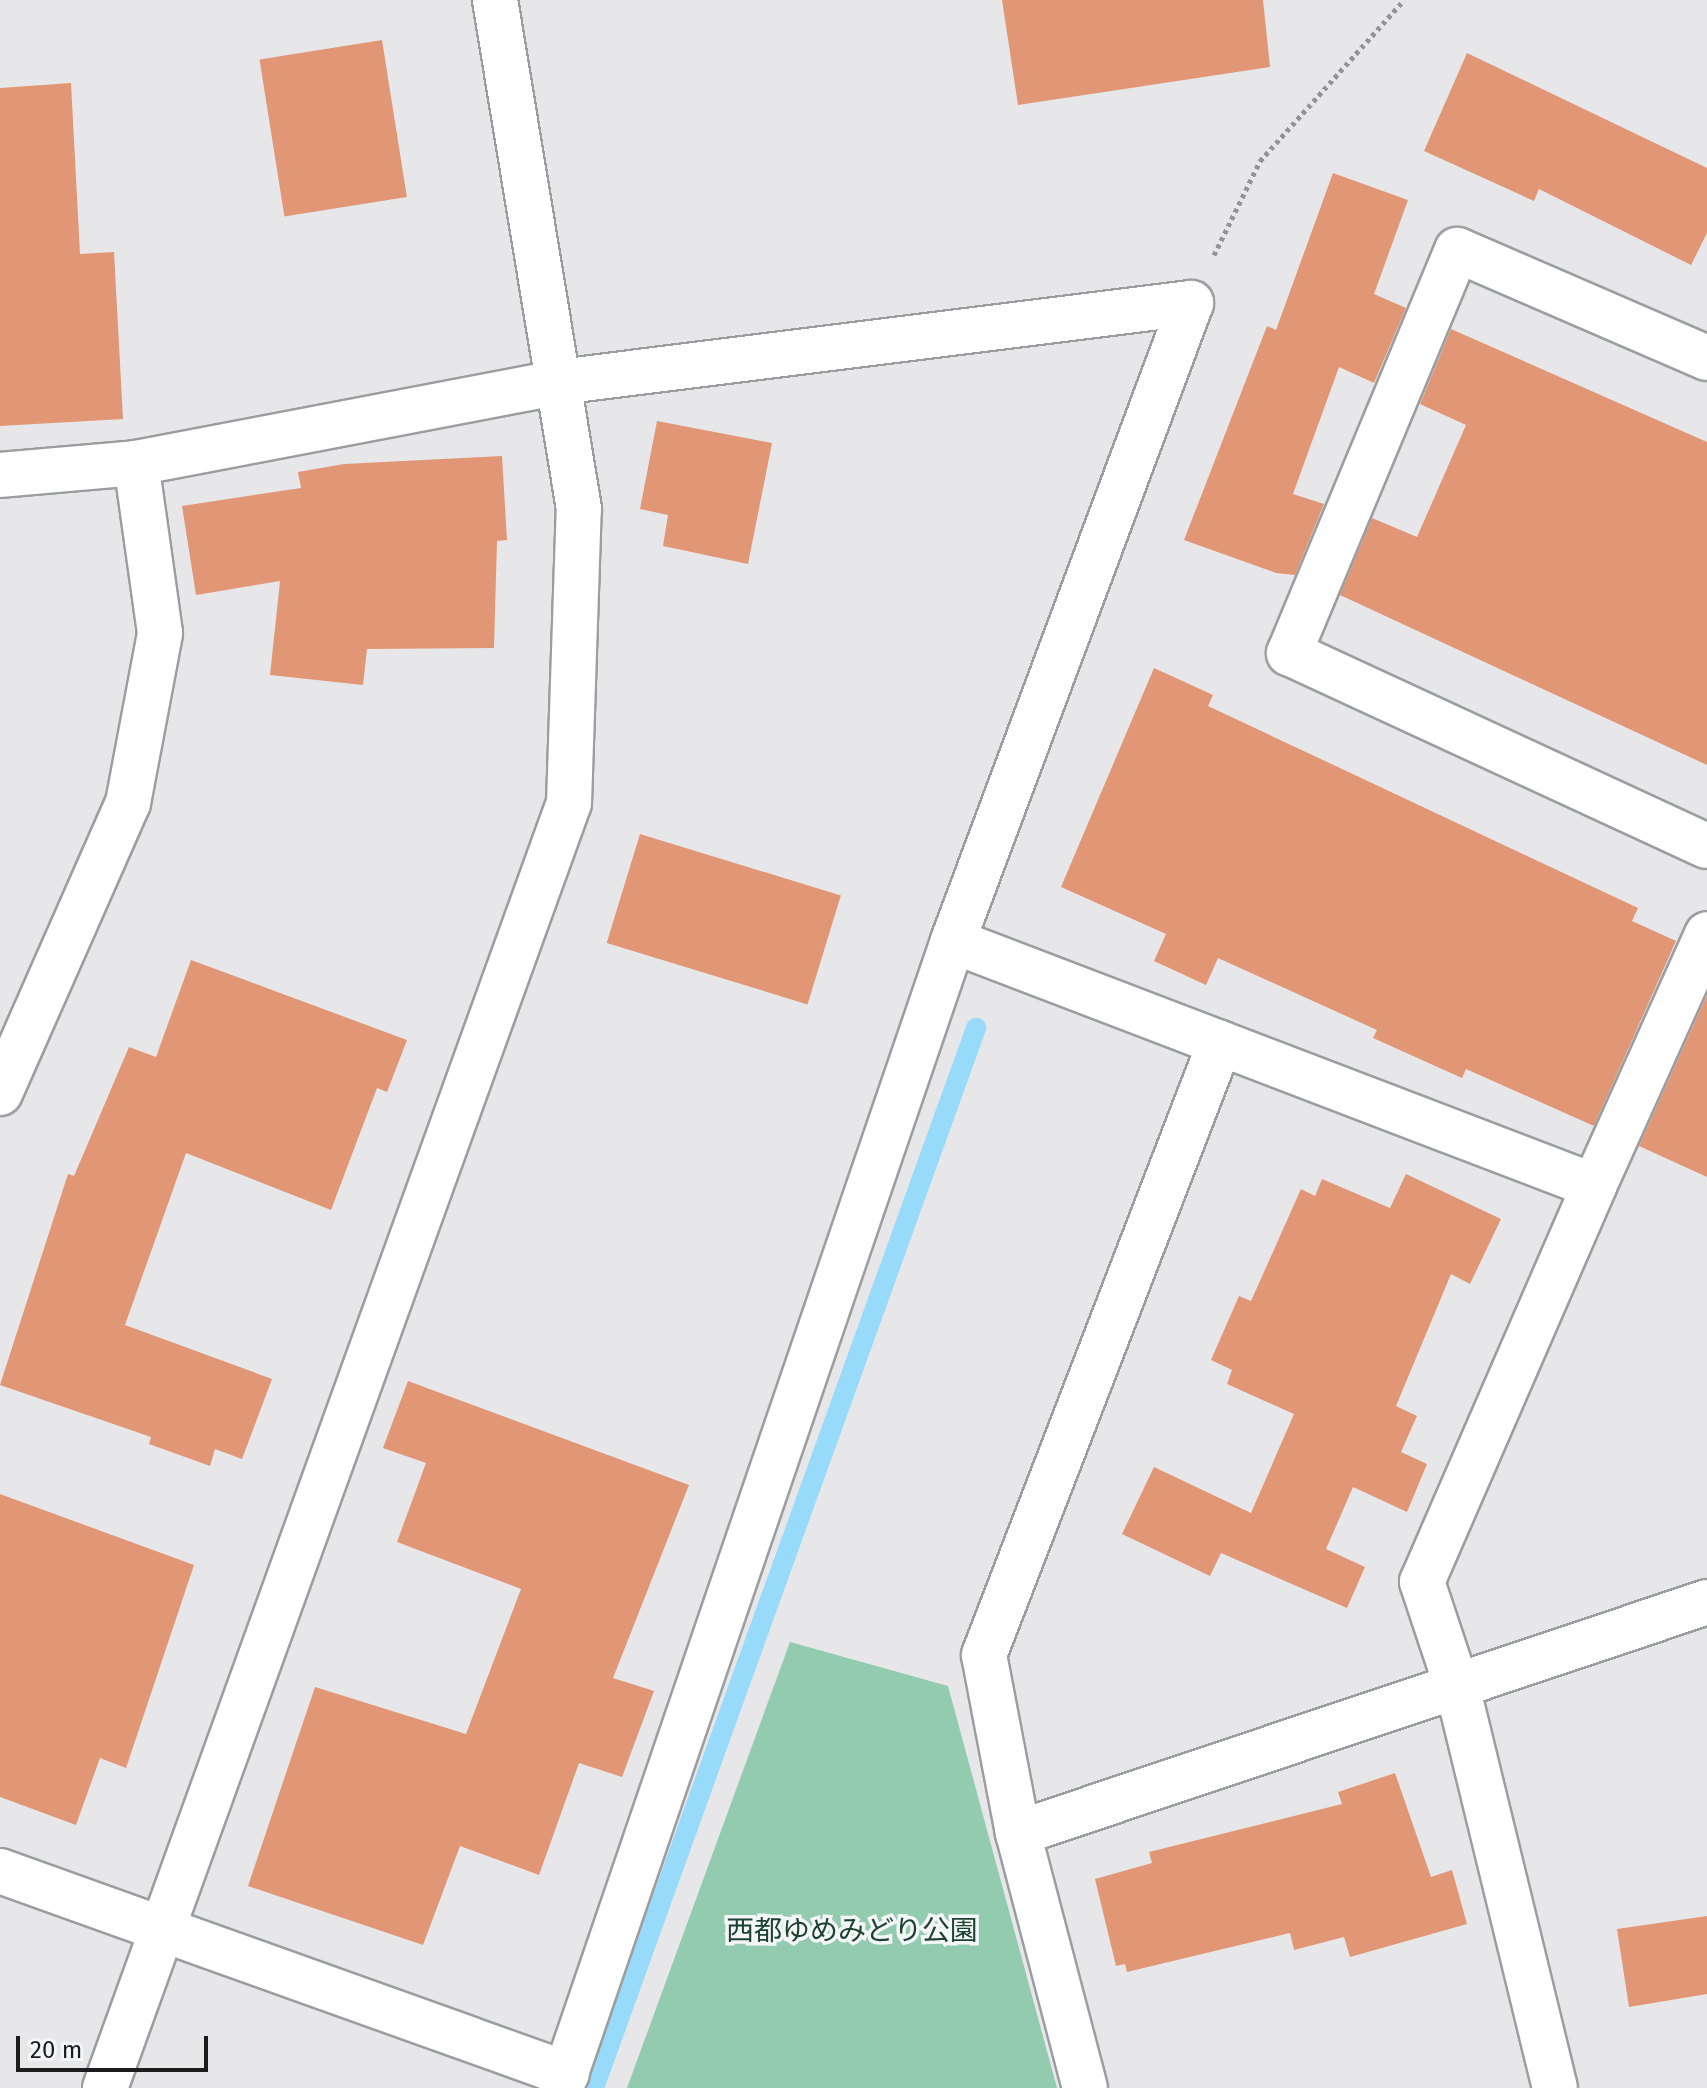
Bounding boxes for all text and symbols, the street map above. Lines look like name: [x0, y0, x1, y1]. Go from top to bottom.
park label: 西都ゆめみどり公園: [726, 1914, 978, 1948]
scale bar: [20, 2020, 212, 2070]
text: 20 m: [30, 2036, 82, 2064]

